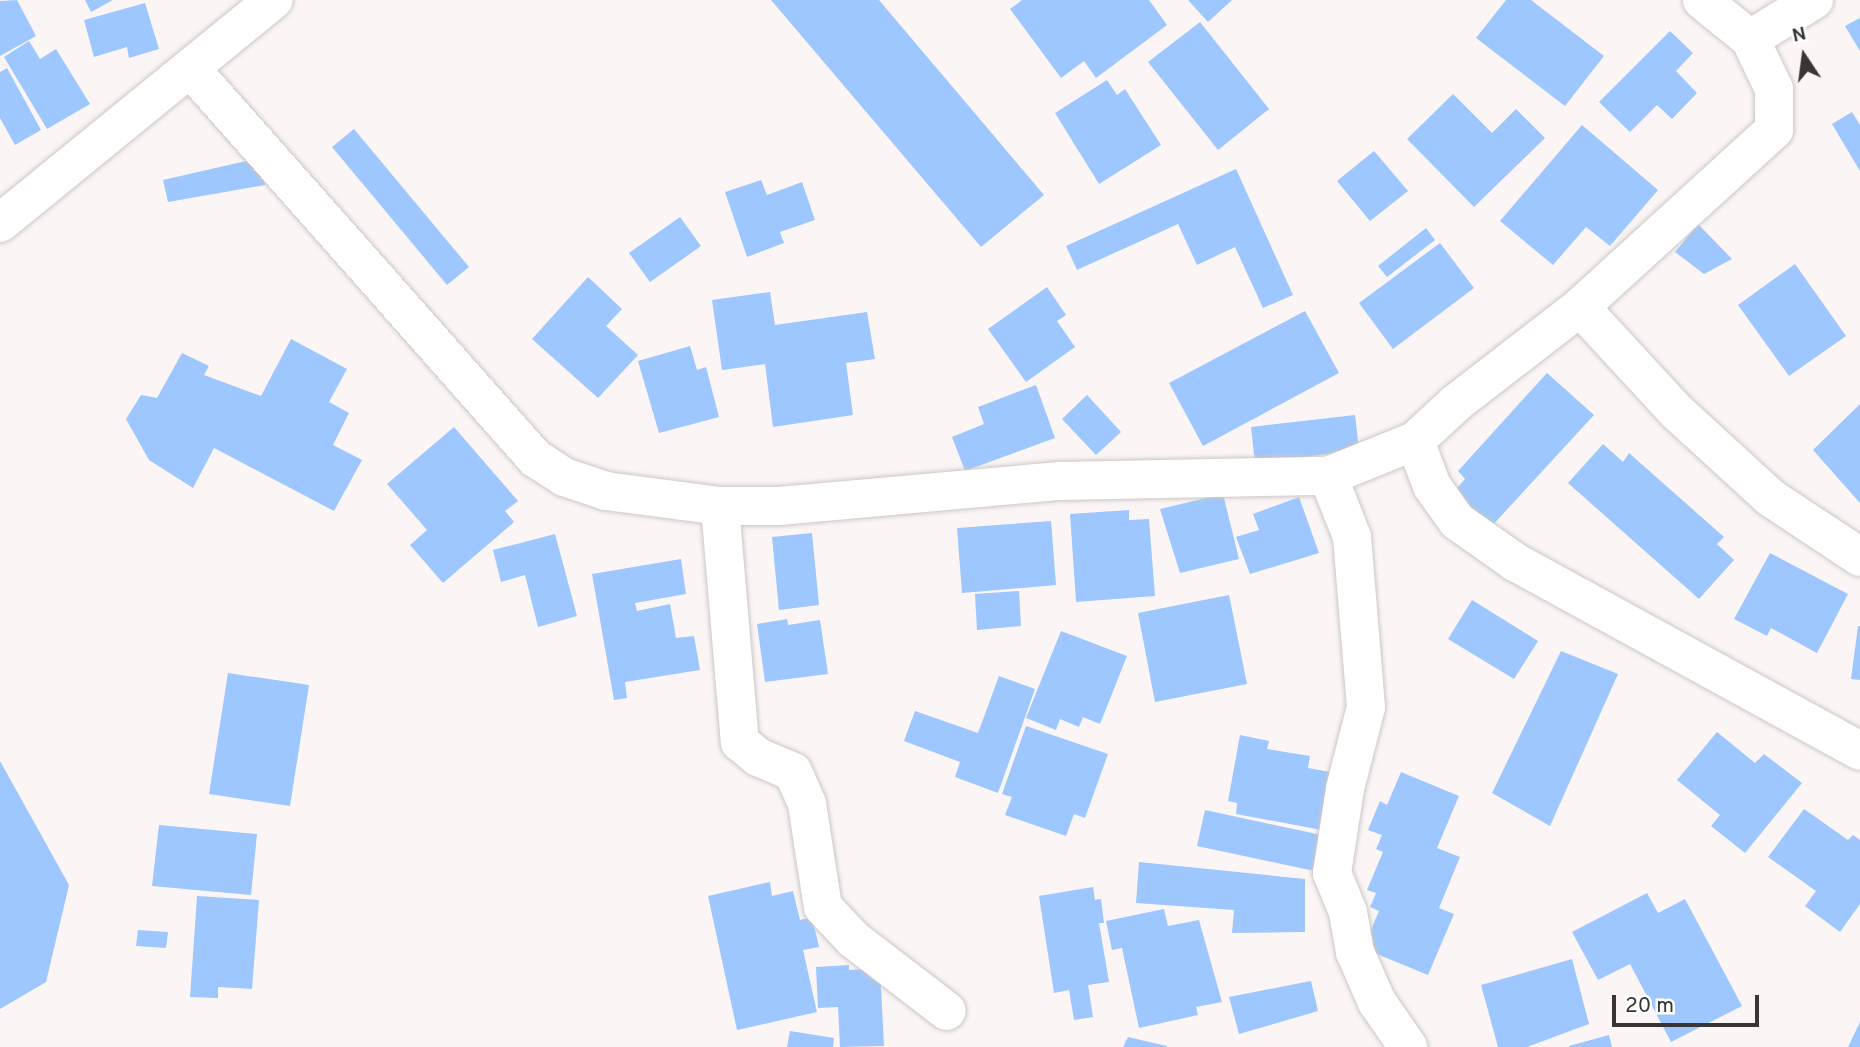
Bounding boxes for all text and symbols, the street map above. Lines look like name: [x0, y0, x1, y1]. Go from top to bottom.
north arrow: [1769, 21, 1839, 91]
text: N: [1790, 22, 1809, 49]
scale bar: [1615, 981, 1762, 1025]
text: 20 m: [1625, 993, 1674, 1020]

